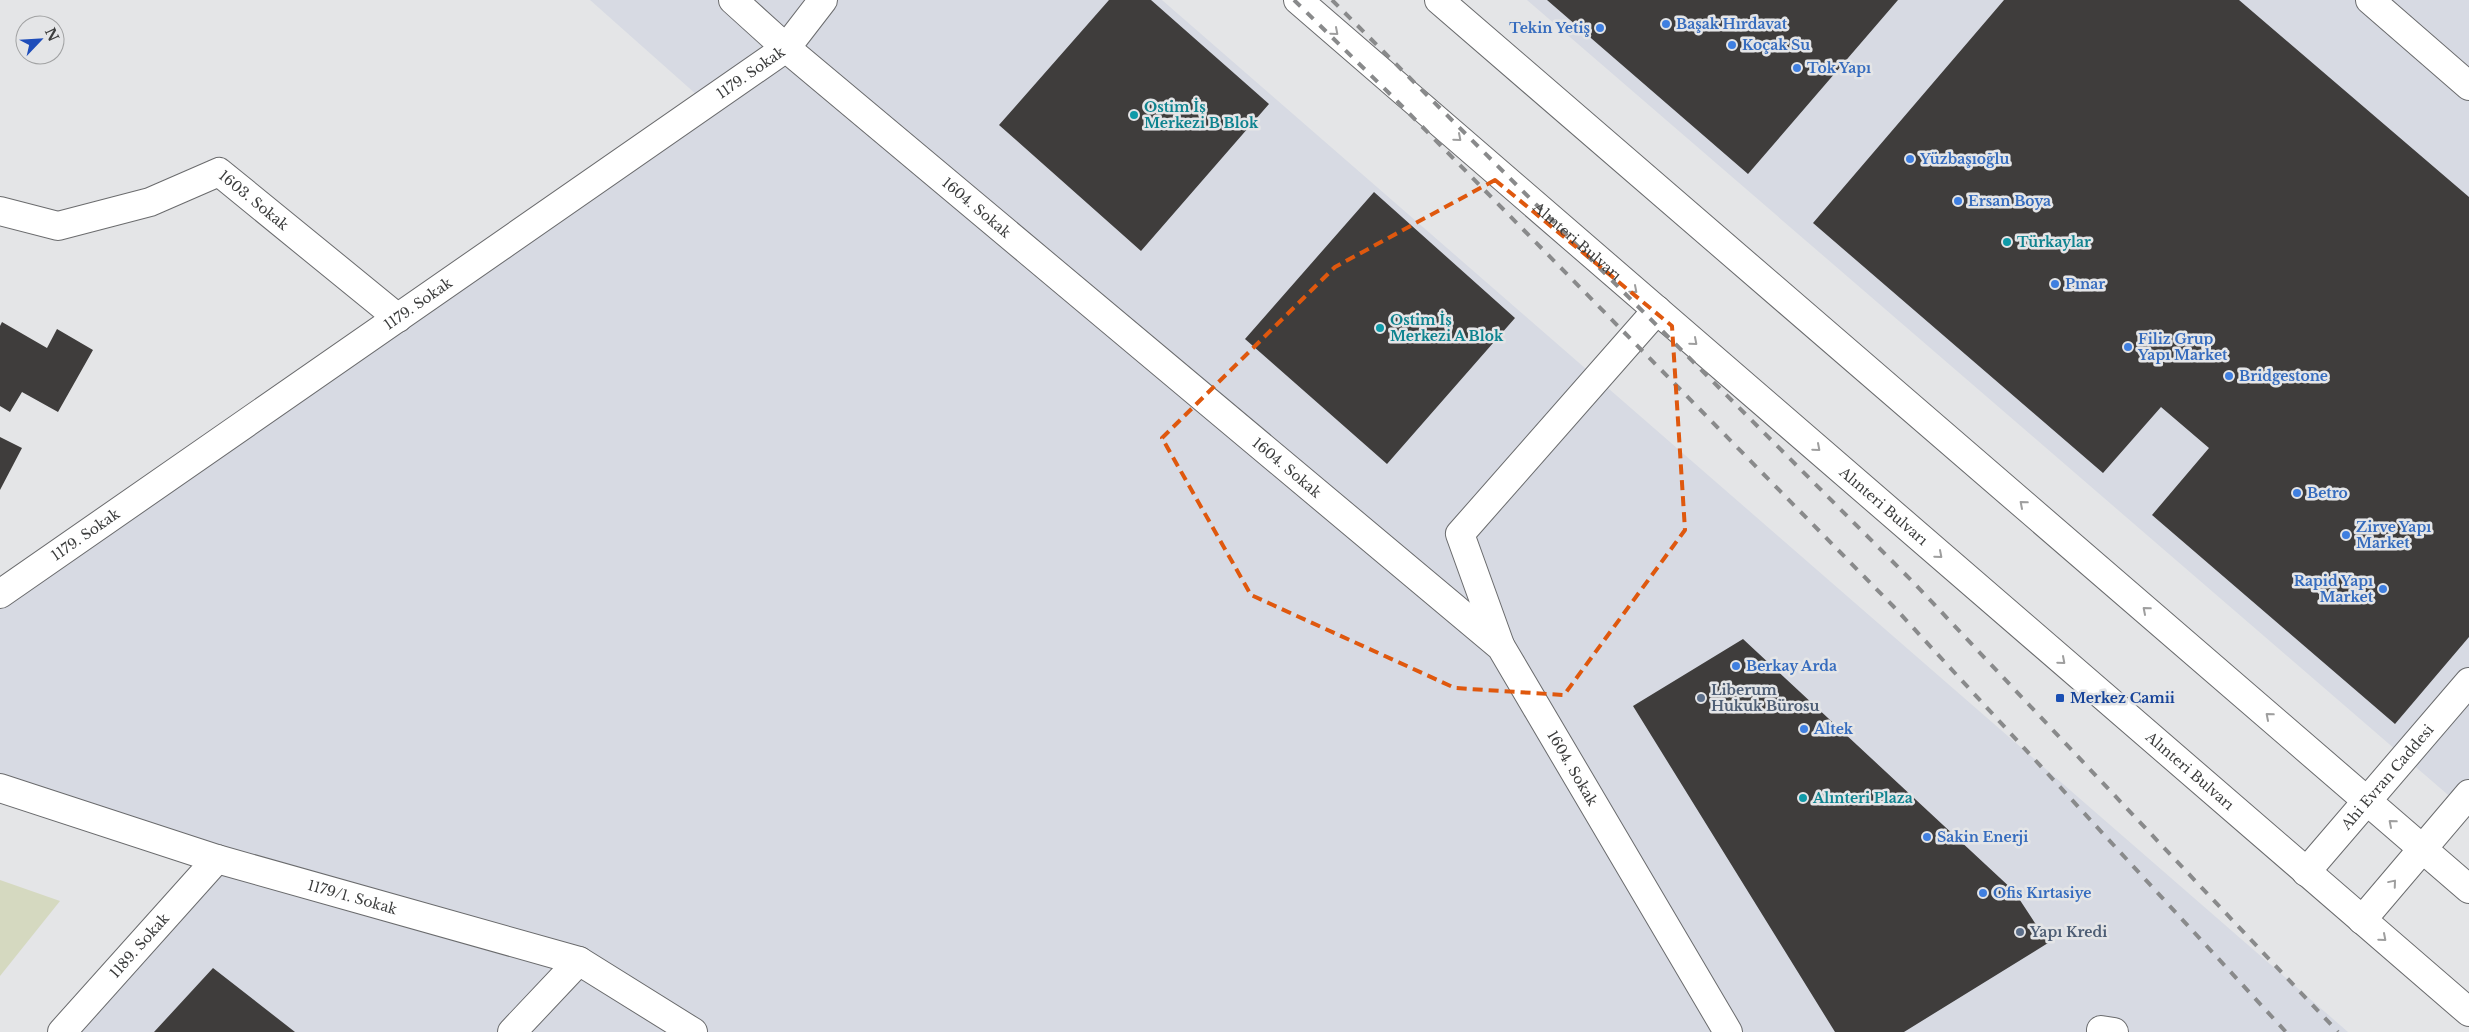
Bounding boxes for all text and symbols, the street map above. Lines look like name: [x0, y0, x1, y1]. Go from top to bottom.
north arrow: [15, 15, 65, 65]
place label: Başak Hırdavat: [1676, 15, 1788, 33]
marker: Başak Hırdavat: [1660, 18, 1672, 30]
place label: Tekin Yetiş: [1509, 19, 1590, 37]
marker: Tekin Yetiş: [1594, 22, 1606, 34]
text: N: [41, 25, 63, 44]
one-way arrow: [1329, 26, 1338, 35]
place label: Koçak Su: [1742, 36, 1810, 54]
marker: Koçak Su: [1726, 39, 1738, 51]
street label: 1179. Sokak: [713, 42, 789, 103]
place label: Tok Yapı: [1807, 59, 1871, 77]
marker: Tok Yapı: [1791, 62, 1803, 74]
place label: Ostim İş Merkezi B Blok: [1144, 98, 1259, 132]
marker: Ostim İş Merkezi B Blok: [1128, 109, 1140, 121]
one-way arrow: [1452, 132, 1461, 141]
place label: Yüzbaşıoğlu: [1919, 150, 2010, 168]
marker: Yüzbaşıoğlu: [1904, 153, 1916, 165]
street label: 1603. Sokak: [215, 167, 293, 234]
street label: 1604. Sokak: [938, 174, 1015, 242]
place label: Ersan Boya: [1968, 192, 2051, 210]
marker: Ersan Boya: [1952, 195, 1964, 207]
street label: Alınteri Bulvarı: [1529, 198, 1625, 284]
place label: Türkaylar: [2017, 233, 2091, 251]
marker: Türkaylar: [2001, 236, 2013, 248]
street label: 1179. Sokak: [380, 273, 456, 334]
place label: Pınar: [2065, 275, 2105, 293]
marker: Pınar: [2049, 278, 2061, 290]
one-way arrow: [1628, 284, 1637, 293]
place label: Ostim İş Merkezi A Blok: [1390, 311, 1504, 345]
marker: Ostim İş Merkezi A Blok: [1374, 322, 1386, 334]
place label: Filiz Grup Yapı Market: [2137, 330, 2228, 364]
one-way arrow: [1688, 336, 1697, 345]
marker: Filiz Grup Yapı Market: [2122, 341, 2134, 353]
place label: Bridgestone: [2239, 367, 2328, 385]
marker: Bridgestone: [2223, 370, 2235, 382]
street label: 1604. Sokak: [1249, 434, 1325, 502]
one-way arrow: [1811, 443, 1820, 452]
street label: Alınteri Bulvarı: [1835, 462, 1932, 549]
place label: Betro: [2307, 484, 2348, 502]
marker: Betro: [2291, 487, 2303, 499]
one-way arrow: [2020, 501, 2029, 510]
street label: 1179. Sokak: [48, 504, 123, 565]
place label: Zirve Yapı Market: [2356, 518, 2431, 552]
marker: Zirve Yapı Market: [2340, 529, 2352, 541]
one-way arrow: [1934, 549, 1943, 558]
place label: Rapid Yapı Market: [2294, 572, 2374, 606]
marker: Rapid Yapı Market: [2377, 583, 2389, 595]
one-way arrow: [2143, 607, 2152, 616]
one-way arrow: [2057, 655, 2066, 664]
place label: Berkay Arda: [1746, 657, 1837, 675]
marker: Berkay Arda: [1730, 660, 1742, 672]
place label: Liberum Hukuk Bürosu: [1711, 681, 1820, 715]
place label: Merkez Camii: [2070, 689, 2175, 707]
marker: Liberum Hukuk Bürosu: [1695, 692, 1707, 704]
marker: Merkez Camii: [2054, 692, 2066, 704]
one-way arrow: [2266, 713, 2275, 722]
place label: Altek: [1813, 720, 1854, 738]
street label: Ahi Evran Caddesi: [2337, 721, 2438, 834]
marker: Altek: [1798, 723, 1810, 735]
street label: 1604. Sokak: [1543, 727, 1602, 809]
street label: Alınteri Bulvarı: [2141, 727, 2238, 814]
place label: Alınteri Plaza: [1812, 789, 1913, 807]
marker: Alınteri Plaza: [1797, 792, 1809, 804]
one-way arrow: [2389, 819, 2398, 828]
place label: Sakin Enerji: [1937, 828, 2028, 846]
marker: Sakin Enerji: [1921, 831, 1933, 843]
street label: 1179/1. Sokak: [306, 876, 400, 918]
one-way arrow: [2387, 879, 2396, 888]
place label: Ofis Kırtasiye: [1993, 884, 2091, 902]
marker: Ofis Kırtasiye: [1977, 887, 1989, 899]
street label: 1189. Sokak: [106, 909, 173, 982]
place label: Yapı Kredi: [2029, 923, 2107, 941]
marker: Yapı Kredi: [2014, 926, 2026, 938]
one-way arrow: [2377, 933, 2386, 941]

